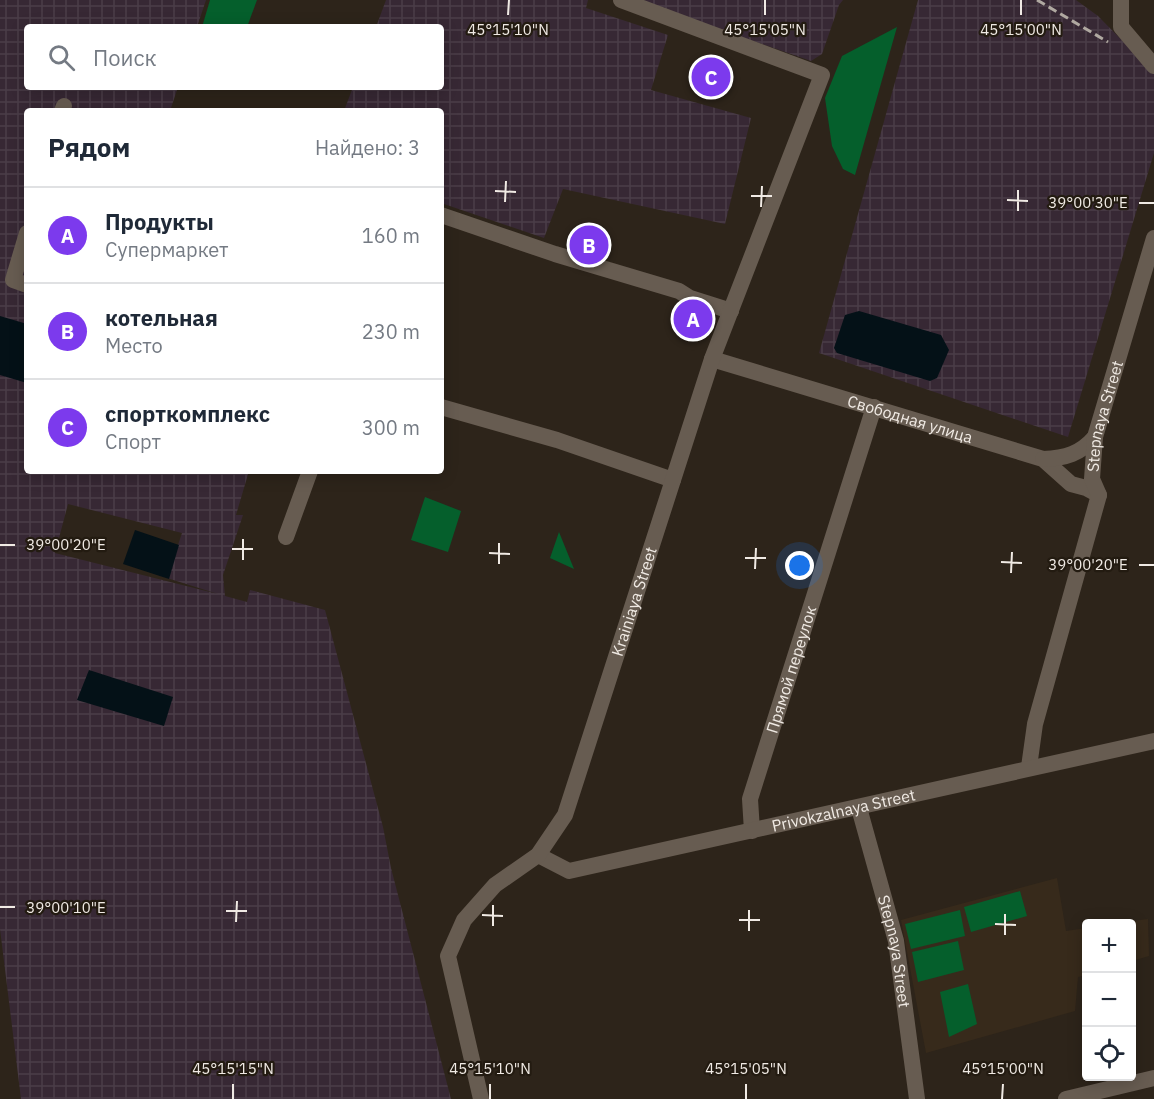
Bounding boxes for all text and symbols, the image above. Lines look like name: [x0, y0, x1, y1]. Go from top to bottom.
text: 45°15'10"N: [467, 20, 549, 39]
text: 45°15'05"N: [724, 20, 806, 39]
text: 45°15'00"N: [980, 20, 1062, 39]
search box: [24, 24, 444, 90]
icon: search: [45, 41, 78, 74]
text: Поиск: [93, 43, 157, 72]
pin: C: [692, 54, 730, 100]
text: Рядом: [48, 130, 130, 164]
text: Найдено: 3: [315, 134, 420, 161]
text: 39°00'30"E: [1048, 193, 1128, 212]
text: Продукты: [105, 207, 214, 236]
text: A: [61, 222, 74, 249]
text: 160 m: [362, 222, 420, 249]
pin: B: [570, 222, 608, 268]
text: Супермаркет: [105, 236, 228, 263]
pin: A: [674, 296, 712, 342]
text: котельная: [105, 303, 218, 332]
text: B: [61, 318, 74, 345]
text: 230 m: [362, 318, 420, 345]
text: Место: [105, 332, 163, 359]
street label: Stepnaya Street: [1083, 358, 1127, 473]
street label: Свободная улица: [845, 390, 976, 447]
text: спорткомплекс: [105, 399, 270, 428]
text: C: [61, 414, 74, 441]
text: 300 m: [362, 414, 420, 441]
text: Спорт: [105, 428, 161, 455]
text: 39°00'20"E: [26, 535, 106, 554]
street label: Krainiaya Street: [607, 544, 661, 659]
your location: [785, 551, 814, 580]
text: 39°00'20"E: [1048, 555, 1128, 574]
street label: Прямой переулок: [761, 603, 821, 736]
street label: Privokzalnaya Street: [770, 784, 917, 836]
street label: Stepnaya Street: [874, 893, 915, 1009]
text: 39°00'10"E: [26, 898, 106, 917]
map controls: [1082, 919, 1136, 1081]
button: +: [1082, 919, 1136, 973]
button: −: [1082, 973, 1136, 1027]
button: locate: [1082, 1027, 1136, 1081]
text: 45°15'15"N: [192, 1059, 274, 1078]
text: 45°15'10"N: [449, 1059, 531, 1078]
text: 45°15'05"N: [705, 1059, 787, 1078]
text: 45°15'00"N: [962, 1059, 1044, 1078]

